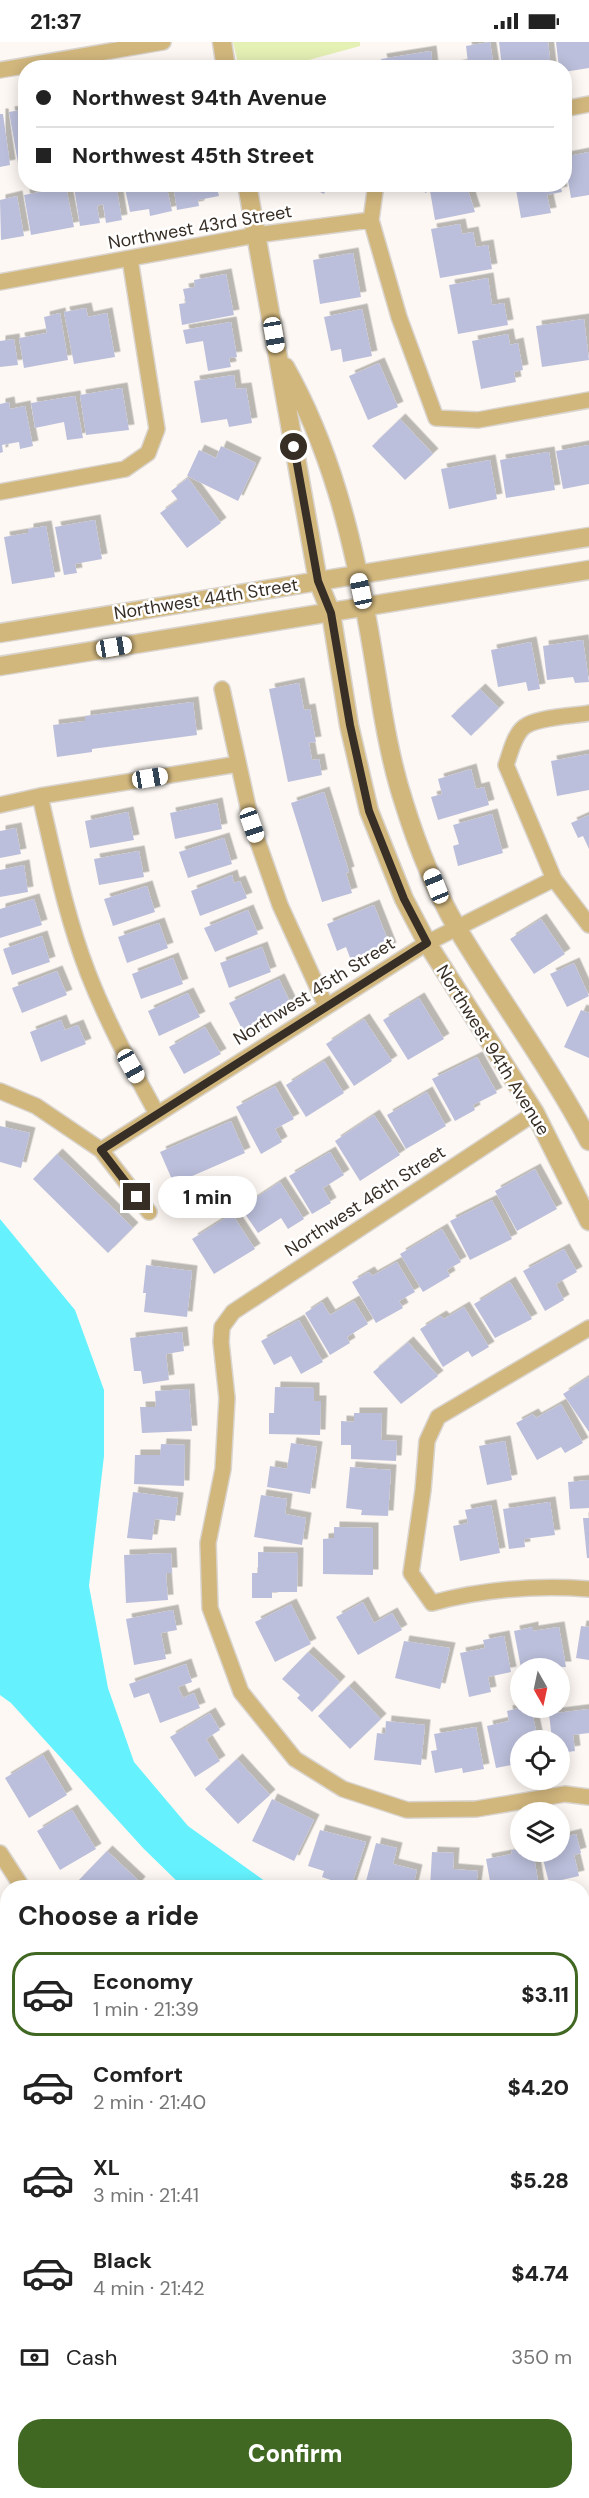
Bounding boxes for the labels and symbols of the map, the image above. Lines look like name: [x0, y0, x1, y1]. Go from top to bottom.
street label: Northwest 43rd Street: [106, 199, 294, 255]
car: [262, 316, 286, 354]
route start: [280, 433, 307, 460]
car: [348, 572, 374, 610]
street label: Northwest 44th Street: [112, 573, 300, 625]
car: [95, 635, 133, 659]
car: [131, 766, 169, 790]
car: [238, 805, 266, 845]
car: [421, 866, 451, 906]
street label: Northwest 45th Street: [229, 931, 399, 1051]
street label: Northwest 94th Avenue: [431, 960, 555, 1140]
car: [114, 1046, 148, 1086]
street label: Northwest 46th Street: [280, 1140, 450, 1262]
callout: 1 min: [158, 1176, 257, 1218]
route end: [123, 1183, 150, 1210]
north arrow: [510, 1658, 570, 1718]

